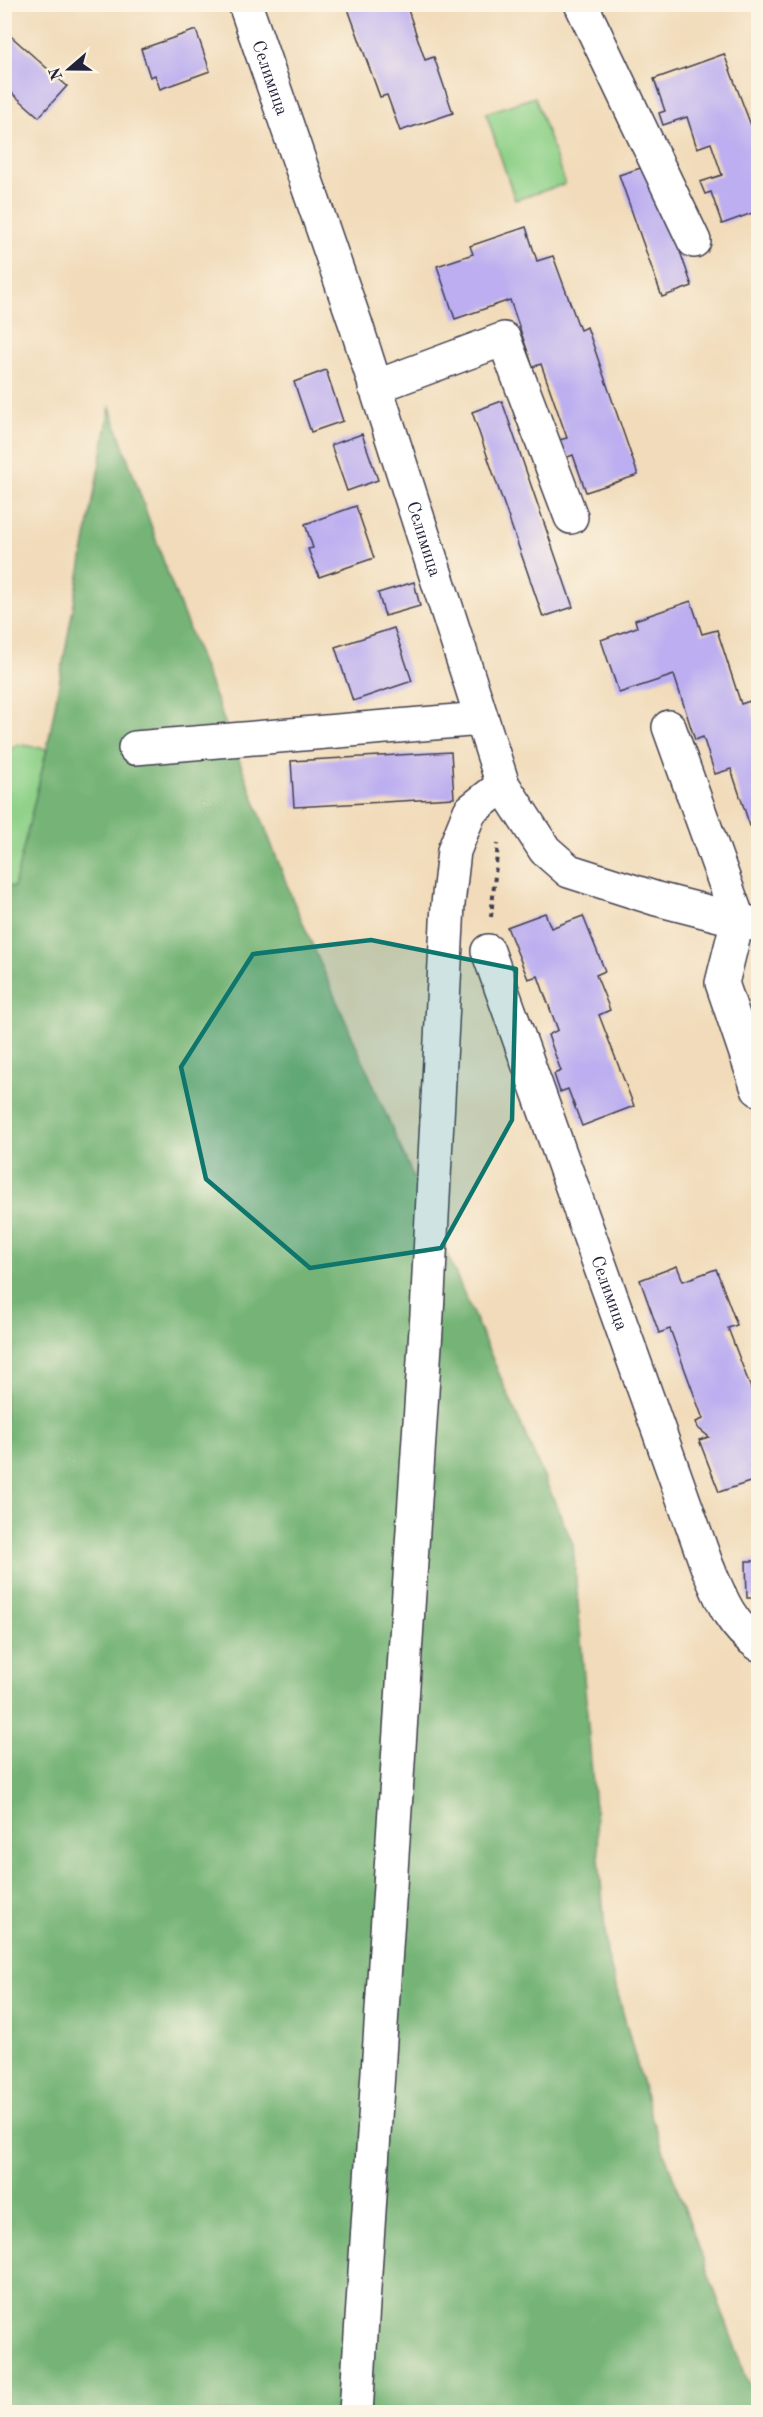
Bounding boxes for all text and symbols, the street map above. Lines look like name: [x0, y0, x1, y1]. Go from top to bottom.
street label: Селимица: [248, 38, 291, 118]
north arrow: [39, 39, 99, 99]
text: N: [47, 64, 66, 82]
street label: Селимица: [403, 499, 444, 579]
street label: Селимица: [587, 1254, 630, 1333]

